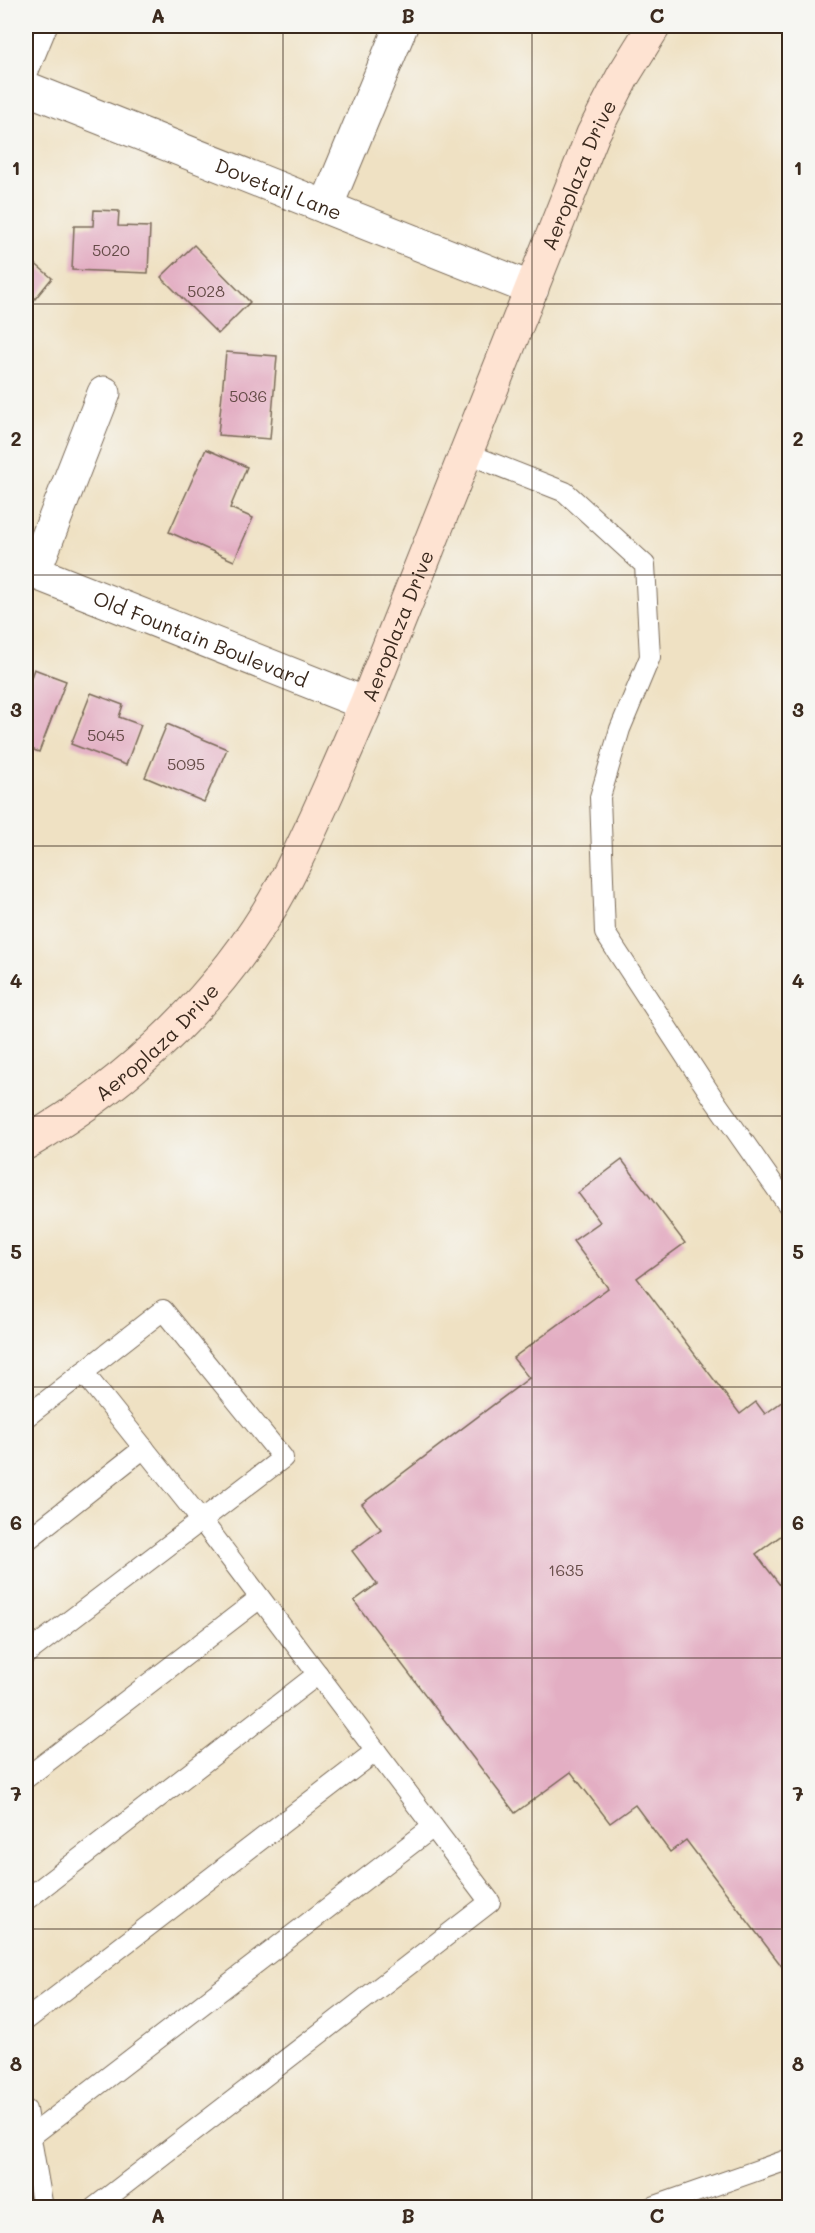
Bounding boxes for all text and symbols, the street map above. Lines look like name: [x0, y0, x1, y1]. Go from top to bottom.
text: A: [151, 2, 165, 28]
text: B: [401, 2, 415, 28]
text: C: [650, 2, 665, 28]
street label: Aeroplaza Drive: [535, 95, 622, 254]
street label: Dovetail Lane: [212, 152, 346, 225]
text: 1: [12, 154, 20, 180]
text: 1: [794, 154, 802, 180]
house number: 5020: [92, 239, 130, 260]
house number: 5028: [187, 280, 225, 301]
house number: 5036: [229, 385, 267, 406]
text: 2: [10, 425, 22, 451]
text: 2: [792, 425, 804, 451]
street label: Aeroplaza Drive: [355, 546, 439, 705]
street label: Old Fountain Boulevard: [90, 584, 312, 693]
text: 3: [10, 696, 22, 722]
text: 3: [792, 696, 804, 722]
house number: 5045: [87, 724, 125, 745]
house number: 5095: [167, 753, 205, 774]
text: 4: [10, 967, 23, 993]
text: 4: [792, 967, 805, 993]
street label: Aeroplaza Drive: [89, 977, 224, 1106]
text: 5: [10, 1238, 22, 1264]
text: 5: [792, 1238, 804, 1264]
text: 6: [10, 1509, 22, 1535]
text: 6: [792, 1509, 804, 1535]
house number: 1635: [548, 1559, 584, 1580]
text: 7: [10, 1780, 22, 1806]
text: 7: [792, 1780, 804, 1806]
text: 8: [10, 2050, 22, 2076]
text: 8: [792, 2050, 804, 2076]
text: A: [151, 2202, 165, 2228]
text: B: [401, 2202, 415, 2228]
text: C: [650, 2202, 665, 2228]

